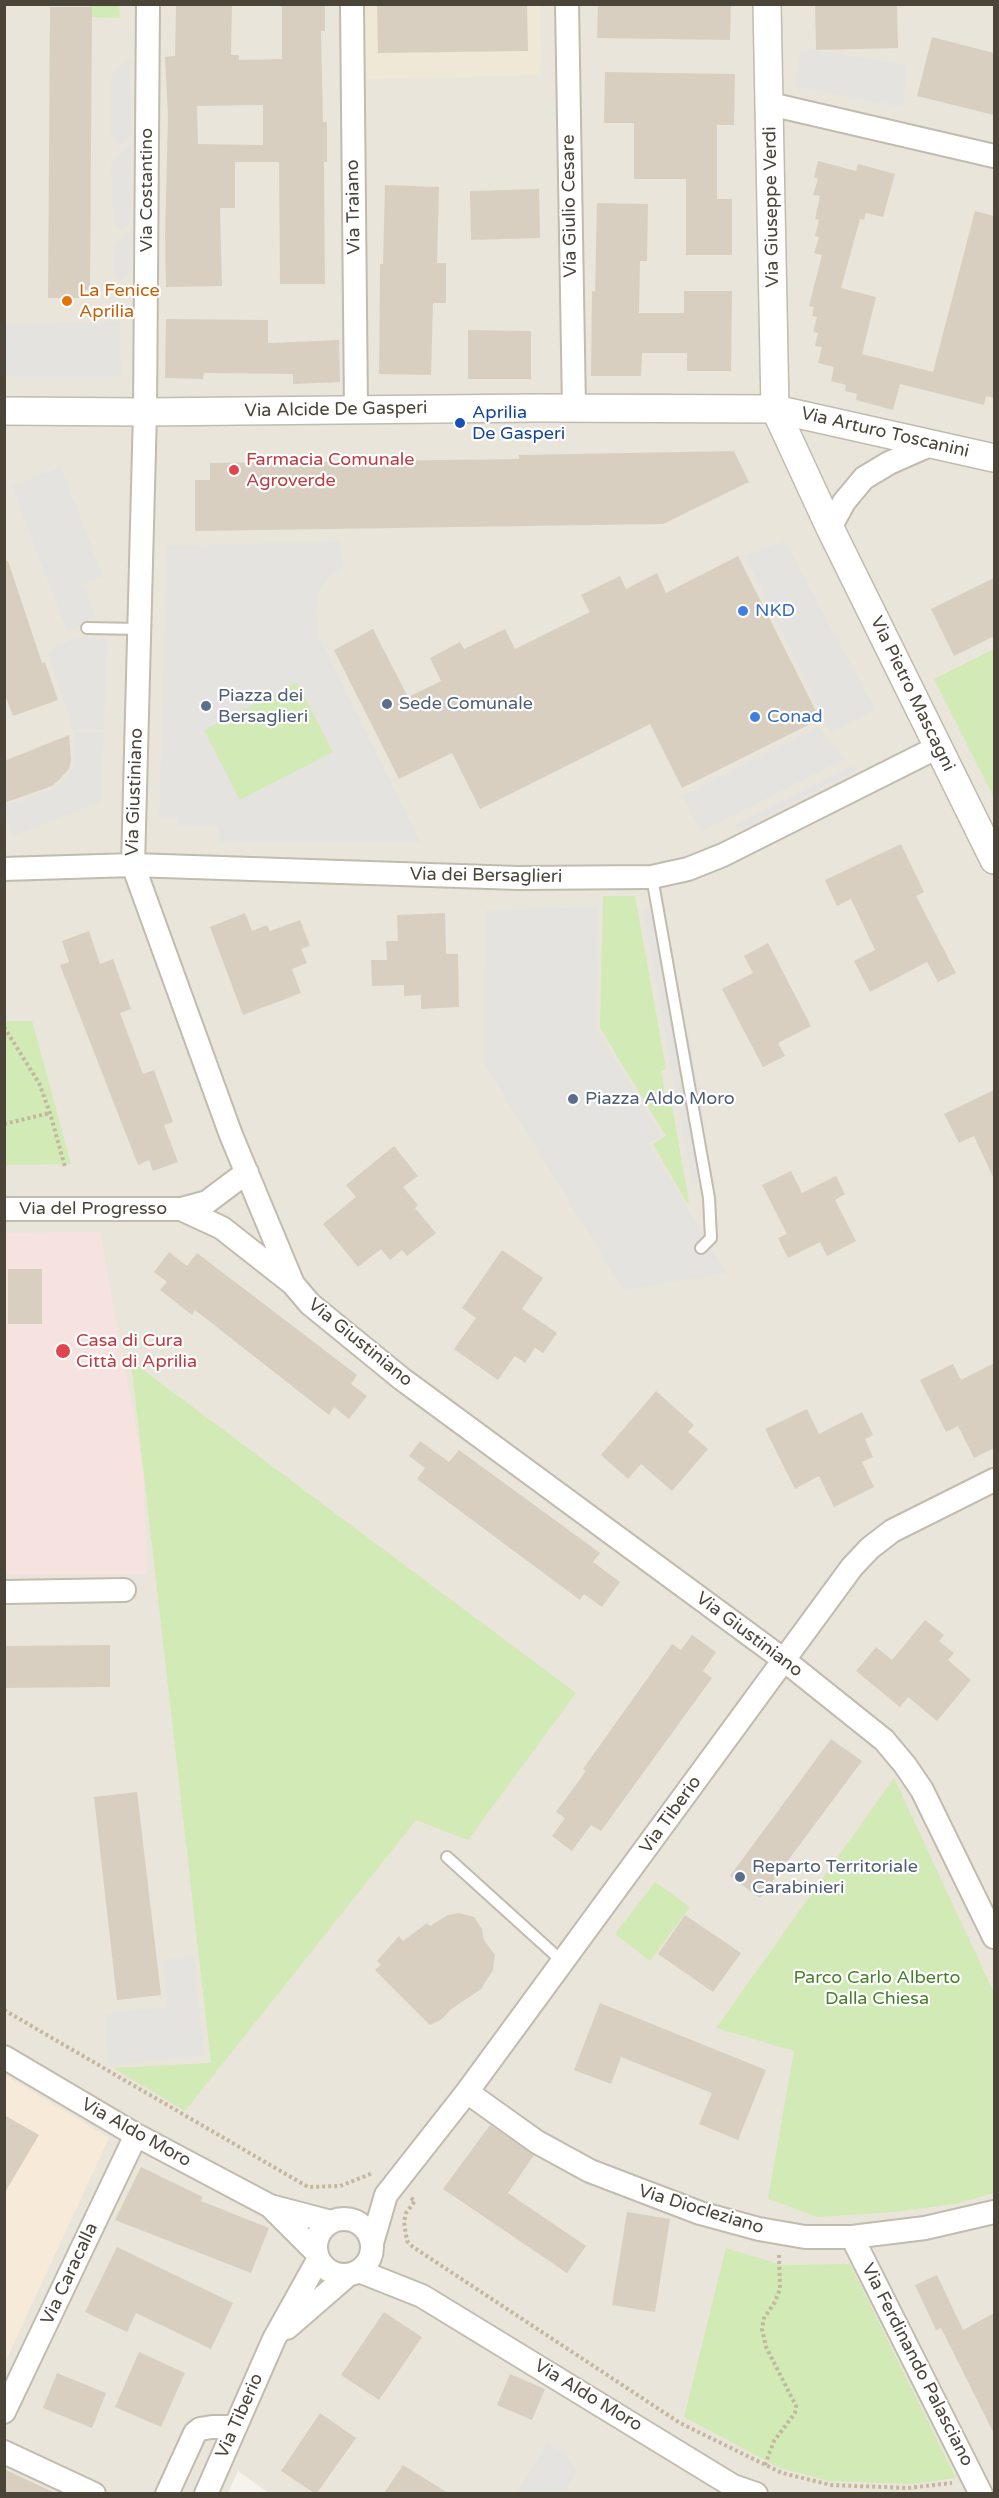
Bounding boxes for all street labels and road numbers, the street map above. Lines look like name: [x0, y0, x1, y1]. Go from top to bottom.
street label: Via Giuseppe Verdi: [760, 126, 784, 288]
street label: Via Costantino: [136, 128, 158, 252]
street label: Via Giulio Cesare: [558, 134, 582, 278]
street label: Via Traiano: [342, 159, 366, 255]
street label: Via Alcide De Gasperi: [244, 398, 428, 422]
street label: Via Arturo Toscanini: [799, 403, 971, 463]
street label: Via Pietro Mascagni: [865, 613, 959, 775]
street label: Via Giustiniano: [122, 728, 148, 856]
street label: Via dei Bersaglieri: [410, 864, 562, 888]
street label: Via del Progresso: [19, 1198, 167, 1220]
street label: Via Giustiniano: [303, 1294, 417, 1392]
street label: Via Giustiniano: [691, 1588, 807, 1682]
street label: Via Tiberio: [636, 1772, 706, 1858]
street label: Via Aldo Moro: [77, 2094, 195, 2172]
street label: Via Diocleziano: [636, 2181, 766, 2239]
street label: Via Caracalla: [37, 2220, 103, 2328]
street label: Via Ferdinando Palasciano: [856, 2260, 978, 2470]
street label: Via Aldo Moro: [530, 2355, 646, 2437]
street label: Via Tiberio: [212, 2370, 268, 2462]

